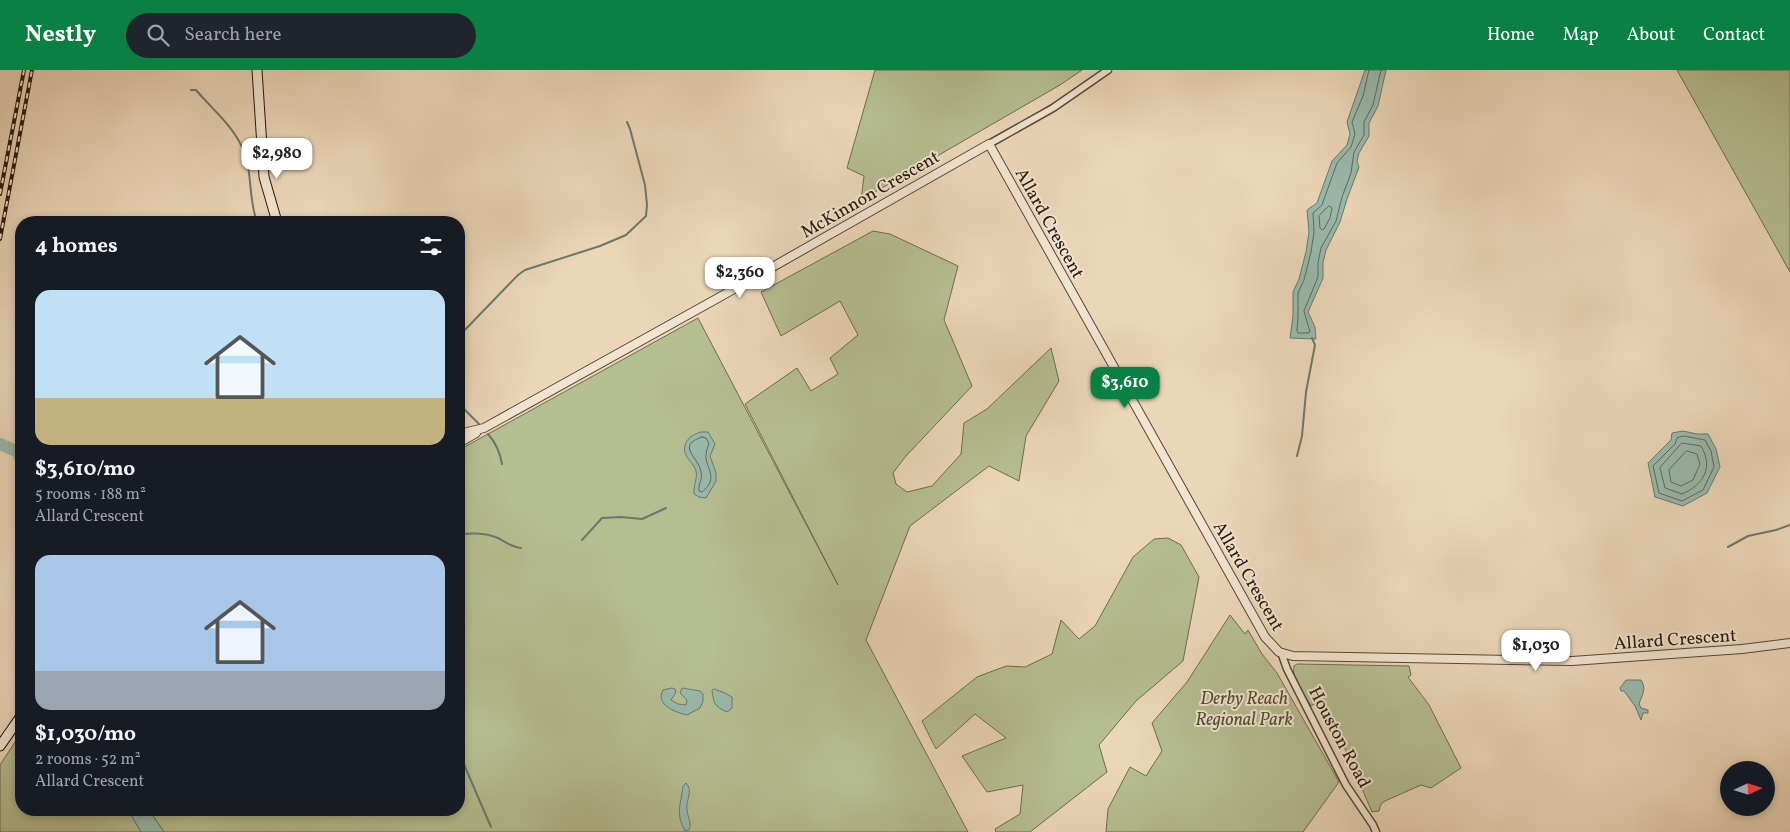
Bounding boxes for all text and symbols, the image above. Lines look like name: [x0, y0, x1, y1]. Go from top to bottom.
search box: [126, 13, 476, 58]
text: Nestly: [25, 18, 96, 52]
icon: search: [144, 21, 172, 49]
text: Search here: [184, 22, 282, 48]
text: Home: [1487, 23, 1535, 48]
text: Map: [1563, 23, 1599, 48]
text: About: [1627, 23, 1675, 48]
text: Contact: [1703, 23, 1765, 48]
pin: $2,980: [236, 138, 318, 180]
text: $2,980: [252, 143, 302, 165]
street label: McKinnon Crescent: [797, 145, 945, 245]
street label: Allard Crescent: [1008, 164, 1089, 284]
text: 4 homes: [35, 232, 118, 261]
icon: filters: [417, 232, 445, 260]
pin: $2,360: [699, 256, 781, 299]
text: $2,360: [716, 262, 764, 284]
icon: home: [195, 322, 285, 412]
pin: $3,610: [1084, 366, 1166, 409]
text: $3,610: [1102, 372, 1148, 394]
text: $3,610/mo: [35, 455, 135, 484]
text: 5 rooms · 188 m²: [35, 484, 146, 506]
text: Allard Crescent: [35, 506, 144, 528]
street label: Allard Crescent: [1206, 517, 1289, 636]
icon: home: [195, 587, 285, 677]
street label: Allard Crescent: [1613, 624, 1737, 657]
pin: $1,030: [1495, 630, 1577, 672]
text: $1,030: [1512, 635, 1560, 657]
street label: Houston Road: [1301, 683, 1376, 793]
park label: Derby Reach Regional Park: [1195, 687, 1293, 733]
text: $1,030/mo: [35, 720, 136, 749]
text: 2 rooms · 52 m²: [35, 749, 141, 771]
north arrow: [1720, 761, 1775, 816]
map controls: [1720, 761, 1775, 816]
text: Allard Crescent: [35, 771, 144, 793]

